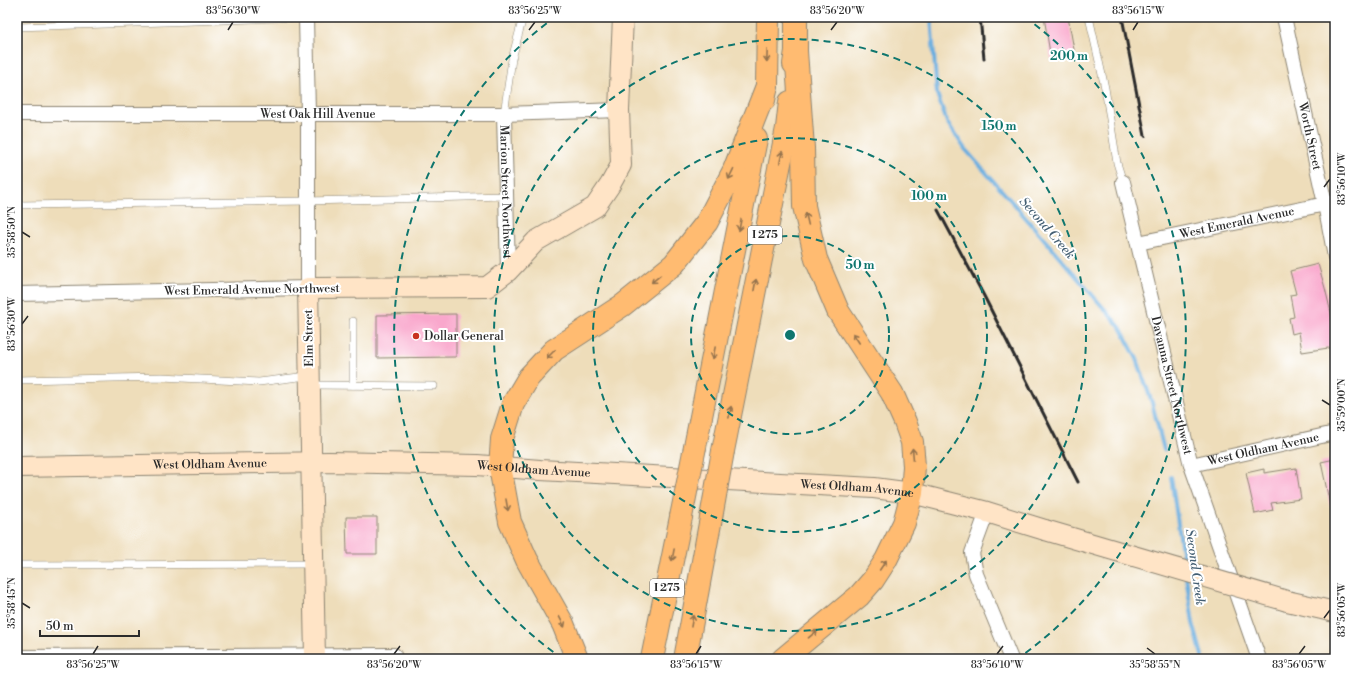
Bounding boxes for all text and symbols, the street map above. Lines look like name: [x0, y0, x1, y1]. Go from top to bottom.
text: 83°56'30"W: [206, 5, 261, 17]
text: 83°56'25"W: [508, 5, 563, 17]
text: 83°56'20"W: [810, 5, 865, 17]
text: 83°56'15"W: [1112, 5, 1165, 17]
one-way arrow: [764, 49, 771, 62]
text: 200 m: [1050, 49, 1088, 64]
street label: Worth Street: [1295, 100, 1325, 172]
street label: West Oak Hill Avenue: [259, 107, 376, 122]
text: 150 m: [982, 119, 1016, 134]
street label: Marion Street Northwest: [497, 125, 515, 260]
one-way arrow: [777, 151, 785, 164]
text: 83°56'10"W: [1336, 152, 1348, 205]
one-way arrow: [727, 168, 734, 180]
text: 100 m: [911, 189, 947, 204]
water label: Second Creek: [1016, 194, 1078, 262]
street label: West Emerald Avenue: [1177, 203, 1296, 242]
text: 35°58'50"N: [6, 205, 18, 258]
one-way arrow: [802, 213, 810, 226]
one-way arrow: [736, 219, 744, 232]
road number: I 275: [748, 226, 782, 244]
text: 50 m: [845, 258, 875, 273]
one-way arrow: [651, 274, 662, 283]
one-way arrow: [752, 279, 760, 292]
street label: West Emerald Avenue Northwest: [163, 281, 341, 299]
text: 83°56'30"W: [6, 296, 18, 351]
street label: Elm Street: [301, 308, 317, 367]
street label: Davanna Street Northwest: [1148, 315, 1196, 457]
centre of rings: [783, 328, 797, 342]
place label: Dollar General: [424, 329, 504, 344]
marker: Dollar General: [411, 331, 421, 341]
one-way arrow: [852, 333, 860, 344]
one-way arrow: [710, 346, 718, 359]
one-way arrow: [546, 349, 556, 359]
text: 35°59'00"N: [1336, 378, 1348, 432]
one-way arrow: [727, 406, 735, 419]
street label: West Oldham Avenue: [1205, 429, 1320, 469]
one-way arrow: [909, 448, 917, 461]
street label: West Oldham Avenue: [152, 455, 267, 472]
street label: West Oldham Avenue: [475, 457, 591, 480]
street label: West Oldham Avenue: [799, 476, 915, 501]
one-way arrow: [504, 498, 512, 511]
water label: Second Creek: [1182, 528, 1208, 606]
one-way arrow: [669, 548, 677, 561]
one-way arrow: [879, 560, 887, 571]
text: 35°58'45"N: [6, 577, 18, 629]
road number: I 275: [650, 579, 684, 597]
text: 83°56'05"W: [1336, 582, 1348, 637]
scale bar: [40, 612, 139, 638]
one-way arrow: [688, 615, 696, 628]
one-way arrow: [558, 616, 566, 628]
text: 50 m: [46, 619, 74, 634]
one-way arrow: [807, 630, 818, 639]
text: 83°56'25"W: [66, 659, 121, 671]
text: 83°56'20"W: [367, 659, 422, 671]
text: 83°56'15"W: [670, 659, 723, 671]
text: 83°56'10"W: [971, 659, 1024, 671]
text: 35°58'55"N: [1130, 659, 1181, 671]
text: 83°56'05"W: [1272, 659, 1327, 671]

